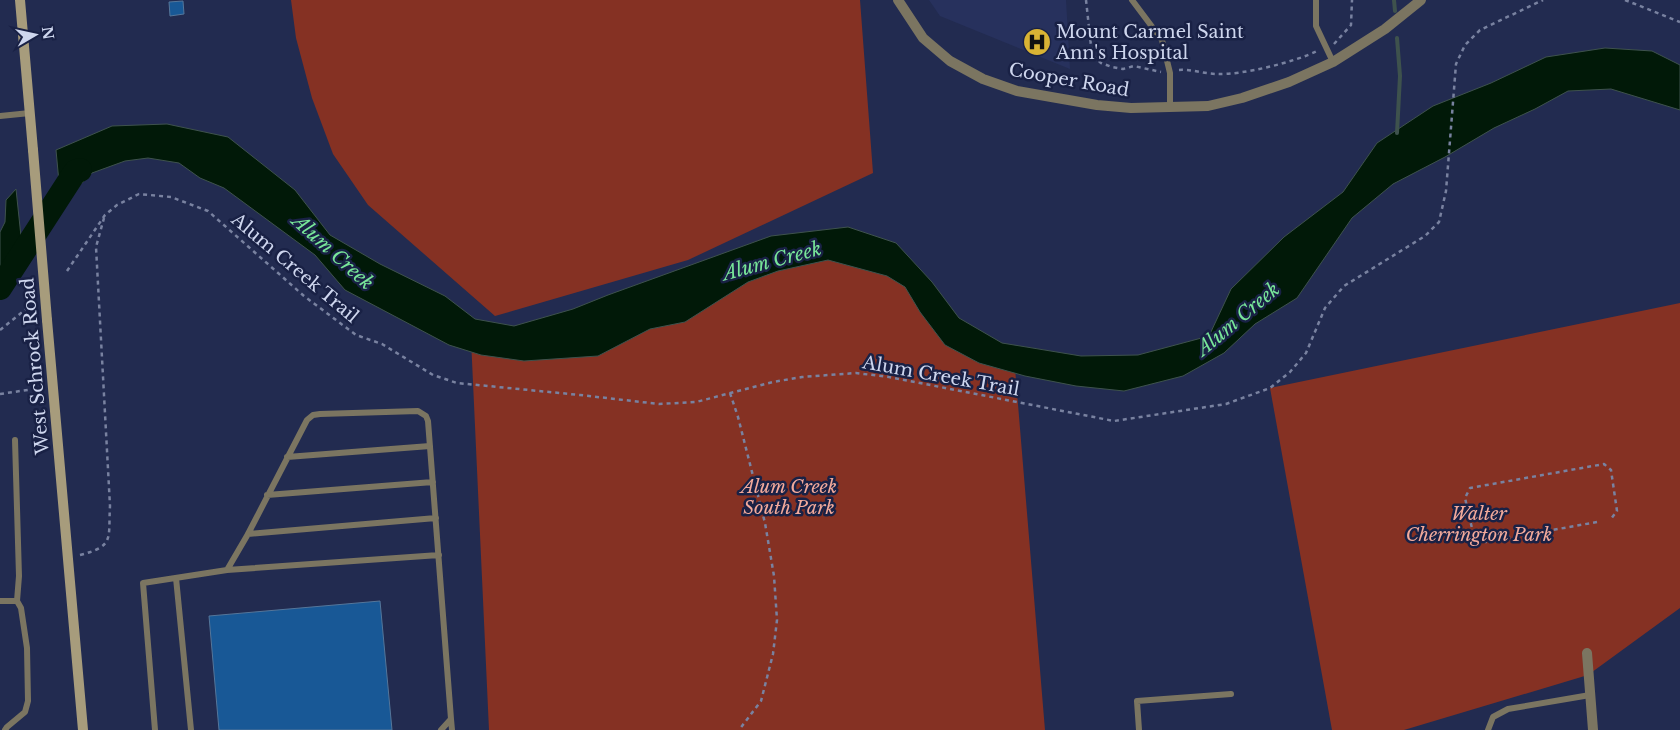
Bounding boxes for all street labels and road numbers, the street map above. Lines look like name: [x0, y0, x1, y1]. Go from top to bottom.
street label: Cooper Road: [1007, 59, 1131, 101]
street label: Alum Creek Trail: [226, 208, 363, 328]
street label: West Schrock Road: [16, 277, 54, 456]
street label: Alum Creek Trail: [860, 351, 1021, 401]

